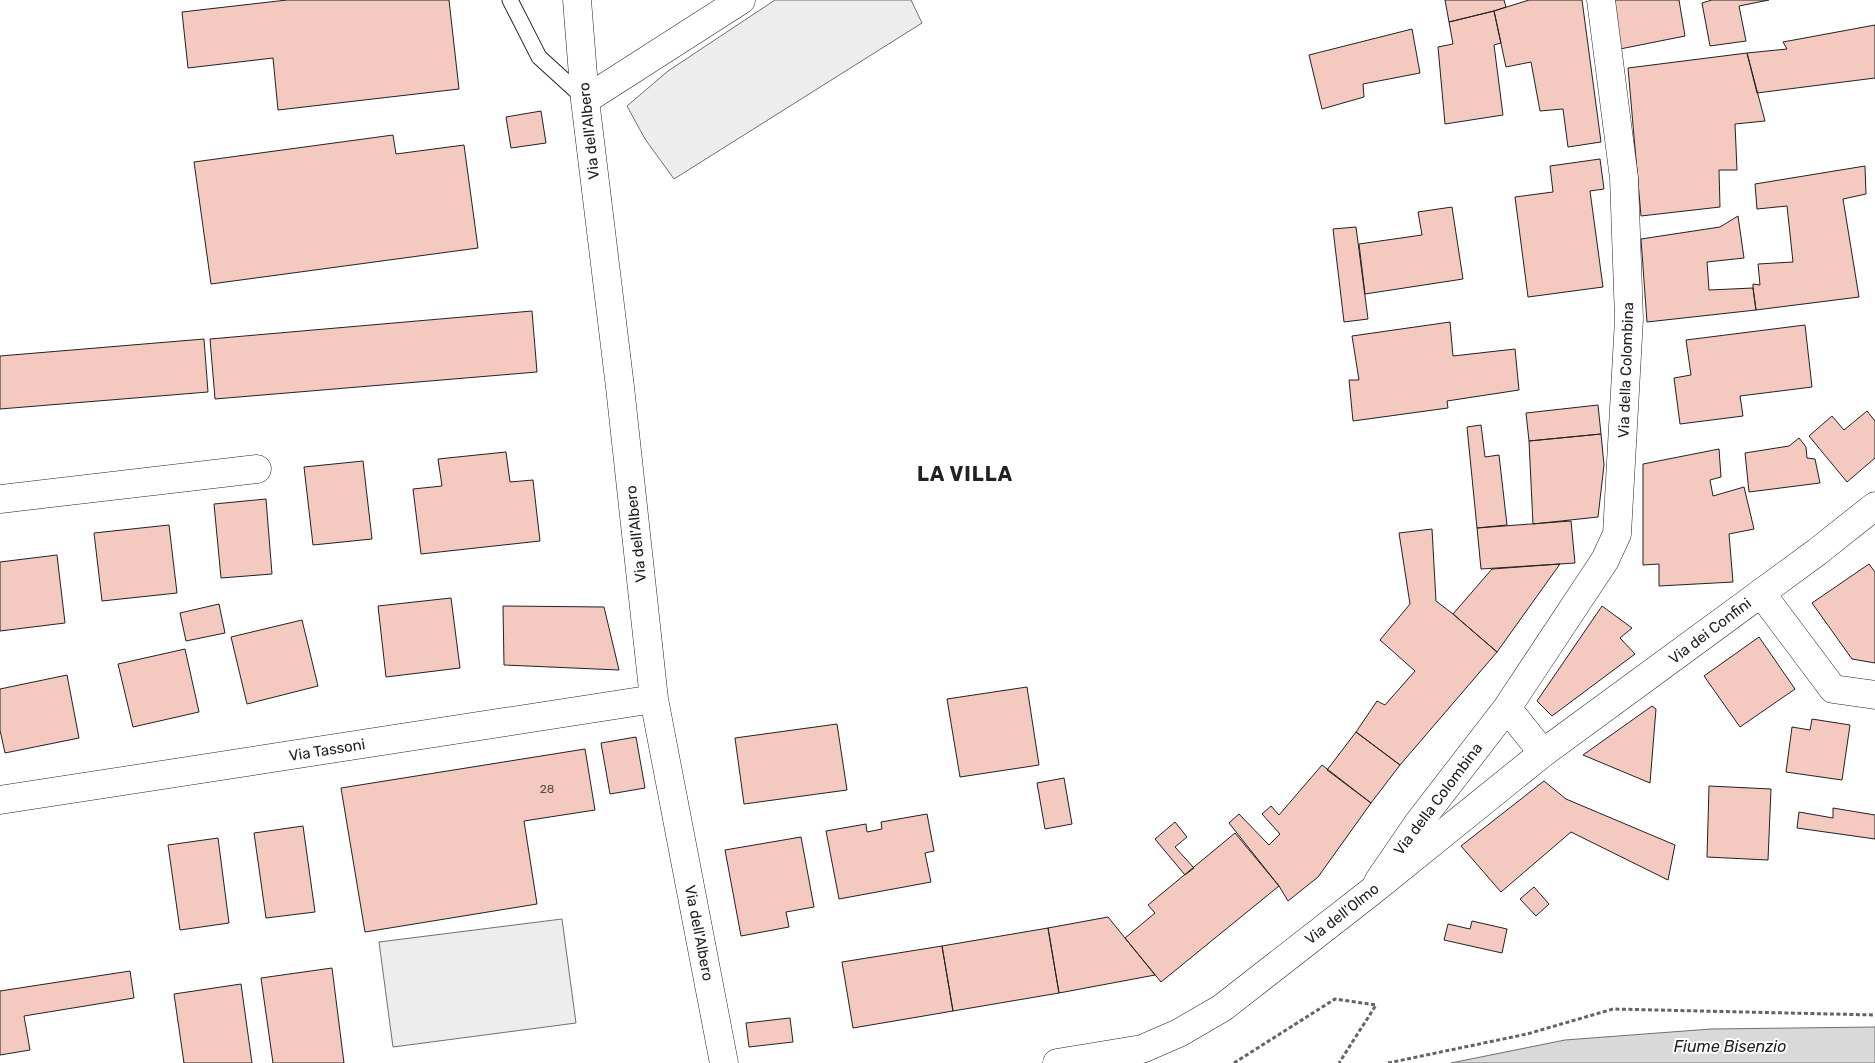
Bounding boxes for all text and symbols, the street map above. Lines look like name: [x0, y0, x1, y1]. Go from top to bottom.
street label: Via dell'Albero: [575, 82, 603, 180]
street label: Via della Colombina: [1615, 302, 1637, 438]
district label: LA VILLA: [917, 462, 1013, 486]
street label: Via dell'Albero: [622, 485, 650, 583]
street label: Via dei Confini: [1665, 594, 1755, 668]
street label: Via Tassoni: [287, 735, 367, 765]
street label: Via della Colombina: [1390, 739, 1486, 859]
house number: 28: [540, 782, 554, 796]
street label: Via dell'Olmo: [1301, 880, 1383, 948]
street label: Via dell'Albero: [681, 883, 717, 983]
water label: Fiume Bisenzio: [1674, 1037, 1786, 1056]

